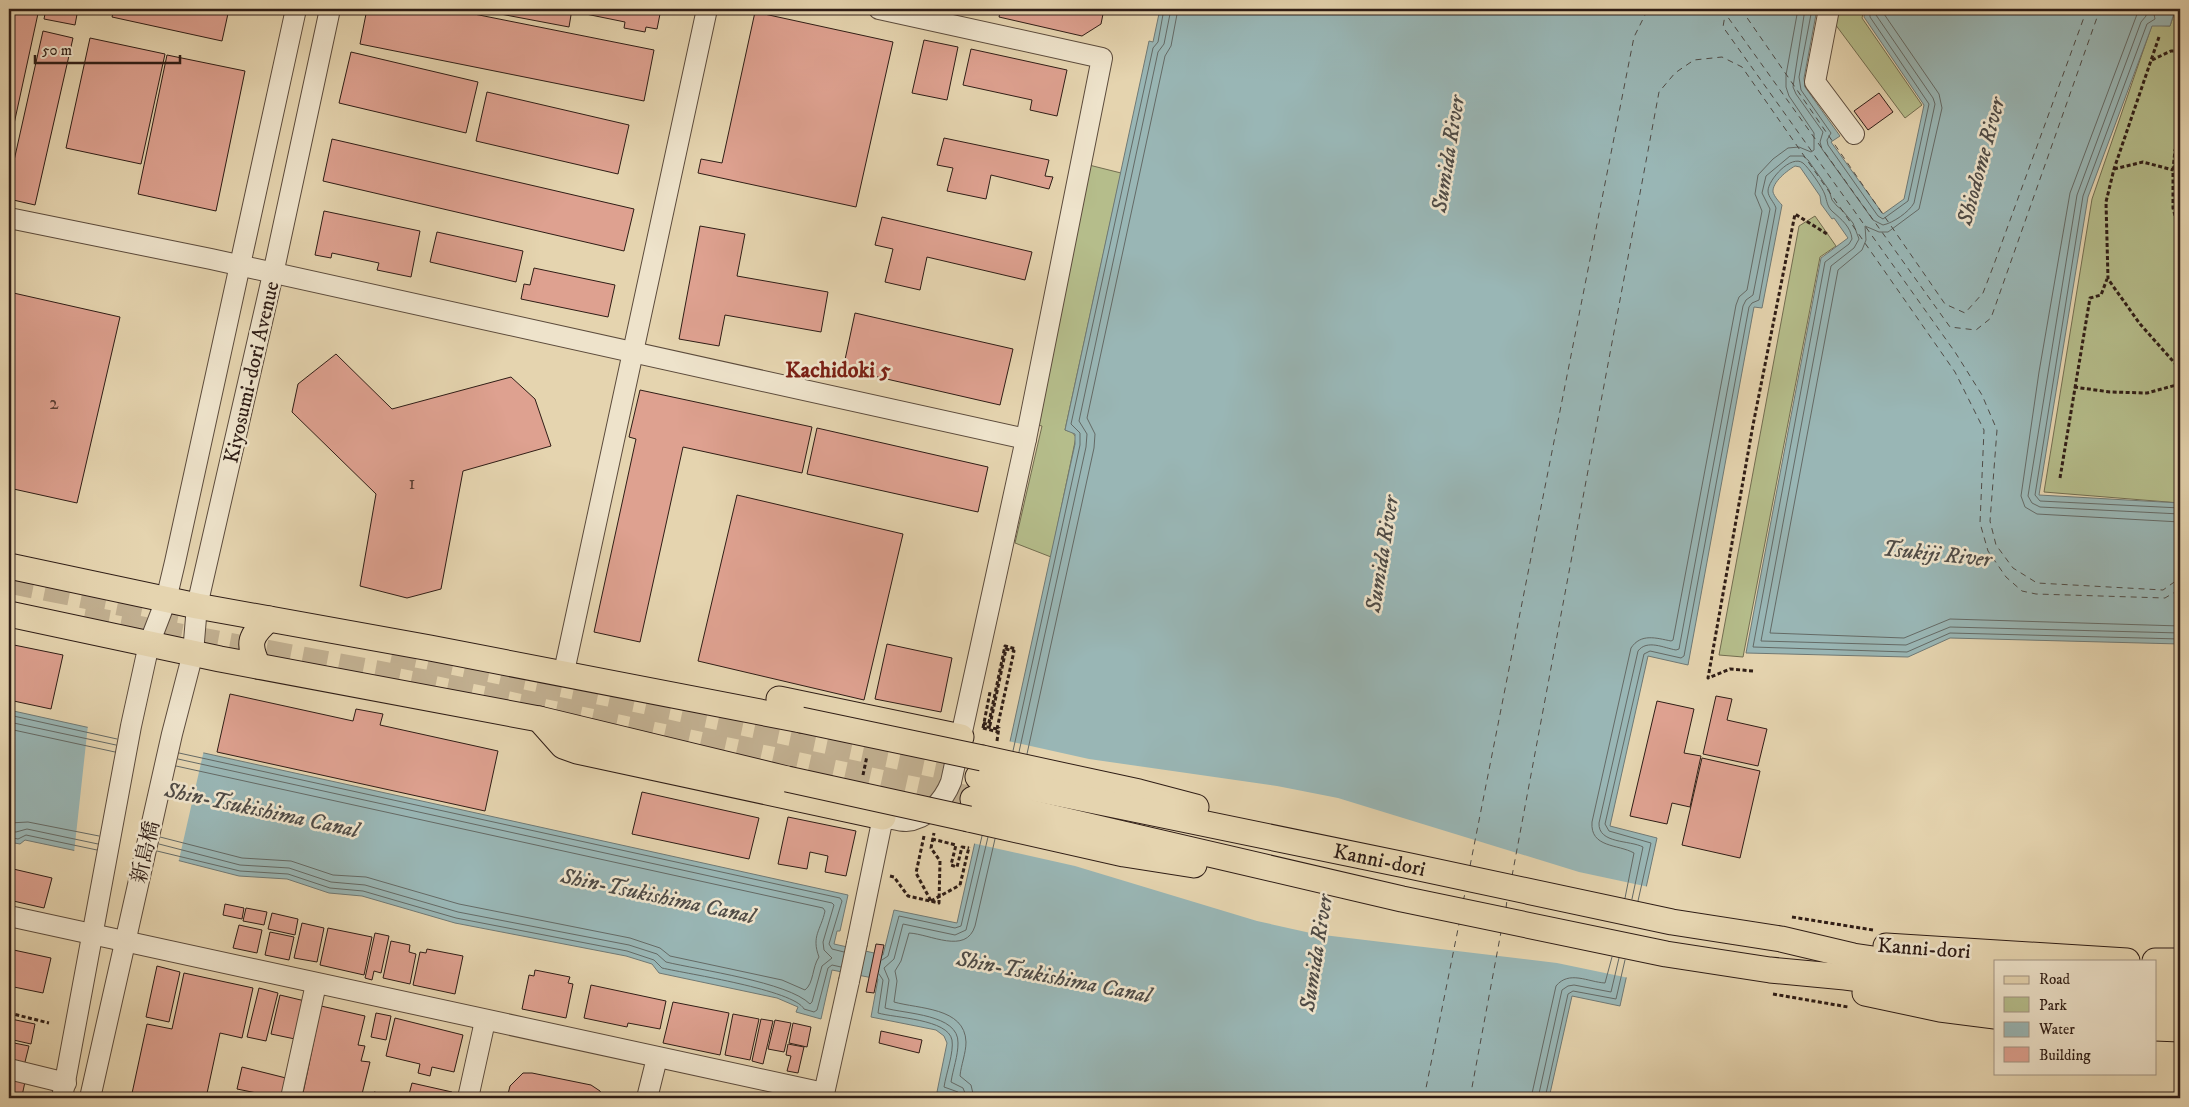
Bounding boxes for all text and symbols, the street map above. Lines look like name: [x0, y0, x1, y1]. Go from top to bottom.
scale bar: [35, 32, 180, 64]
text: 50 m: [42, 41, 72, 60]
water label: Sumida River: [1426, 92, 1471, 215]
water label: Shiodome River: [1951, 93, 2012, 229]
street label: Kiyosumi-dori Avenue: [218, 278, 286, 466]
district label: Kachidoki 5: [785, 357, 891, 384]
house number: 2: [49, 392, 59, 415]
house number: 1: [409, 472, 416, 495]
water label: Sumida River: [1360, 492, 1405, 615]
water label: Tsukiji River: [1881, 535, 1995, 574]
water label: Shin-Tsukishima Canal: [161, 777, 363, 845]
street label: 新島橋: [126, 819, 166, 886]
street label: Kanni-dori: [1331, 839, 1428, 883]
water label: Shin-Tsukishima Canal: [557, 863, 759, 931]
water label: Sumida River: [1294, 891, 1339, 1014]
street label: Kanni-dori: [1876, 933, 1971, 965]
water label: Shin-Tsukishima Canal: [953, 945, 1156, 1010]
legend: [1994, 960, 2156, 1074]
text: Road: [2039, 970, 2071, 989]
text: Park: [2039, 996, 2068, 1015]
text: Water: [2038, 1020, 2075, 1039]
text: Building: [2039, 1046, 2091, 1065]

